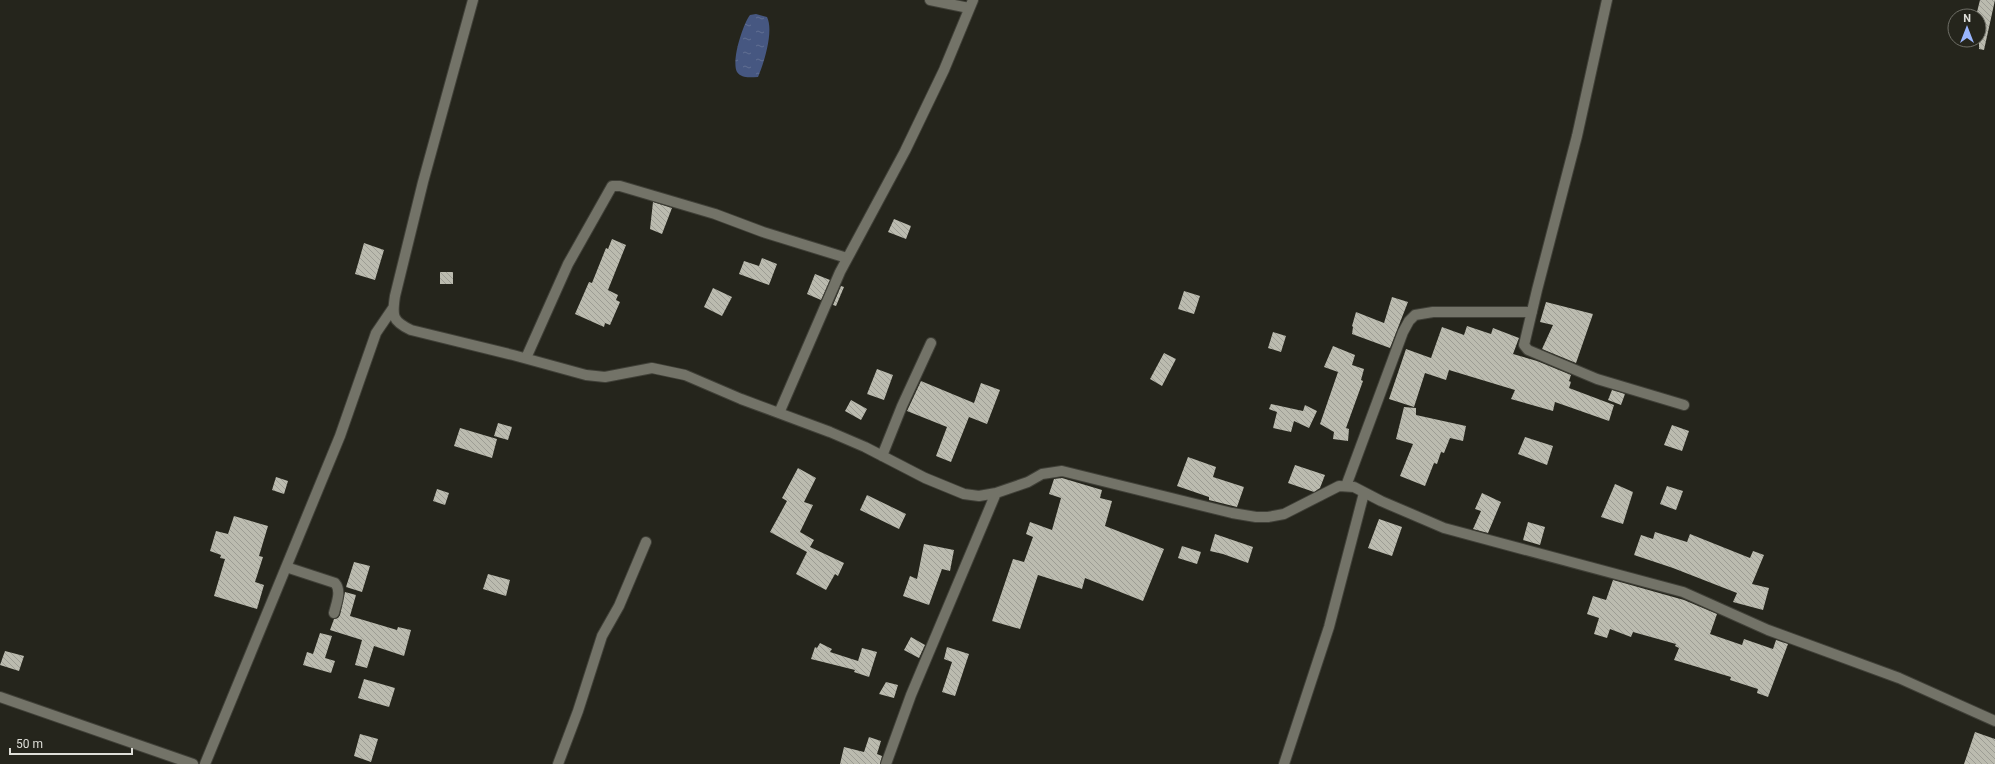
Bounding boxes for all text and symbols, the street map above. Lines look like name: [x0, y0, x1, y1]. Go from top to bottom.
north arrow: [1947, 8, 1987, 48]
text: N: [1963, 12, 1971, 25]
scale bar: [10, 730, 132, 756]
text: 50 m: [16, 737, 43, 751]

